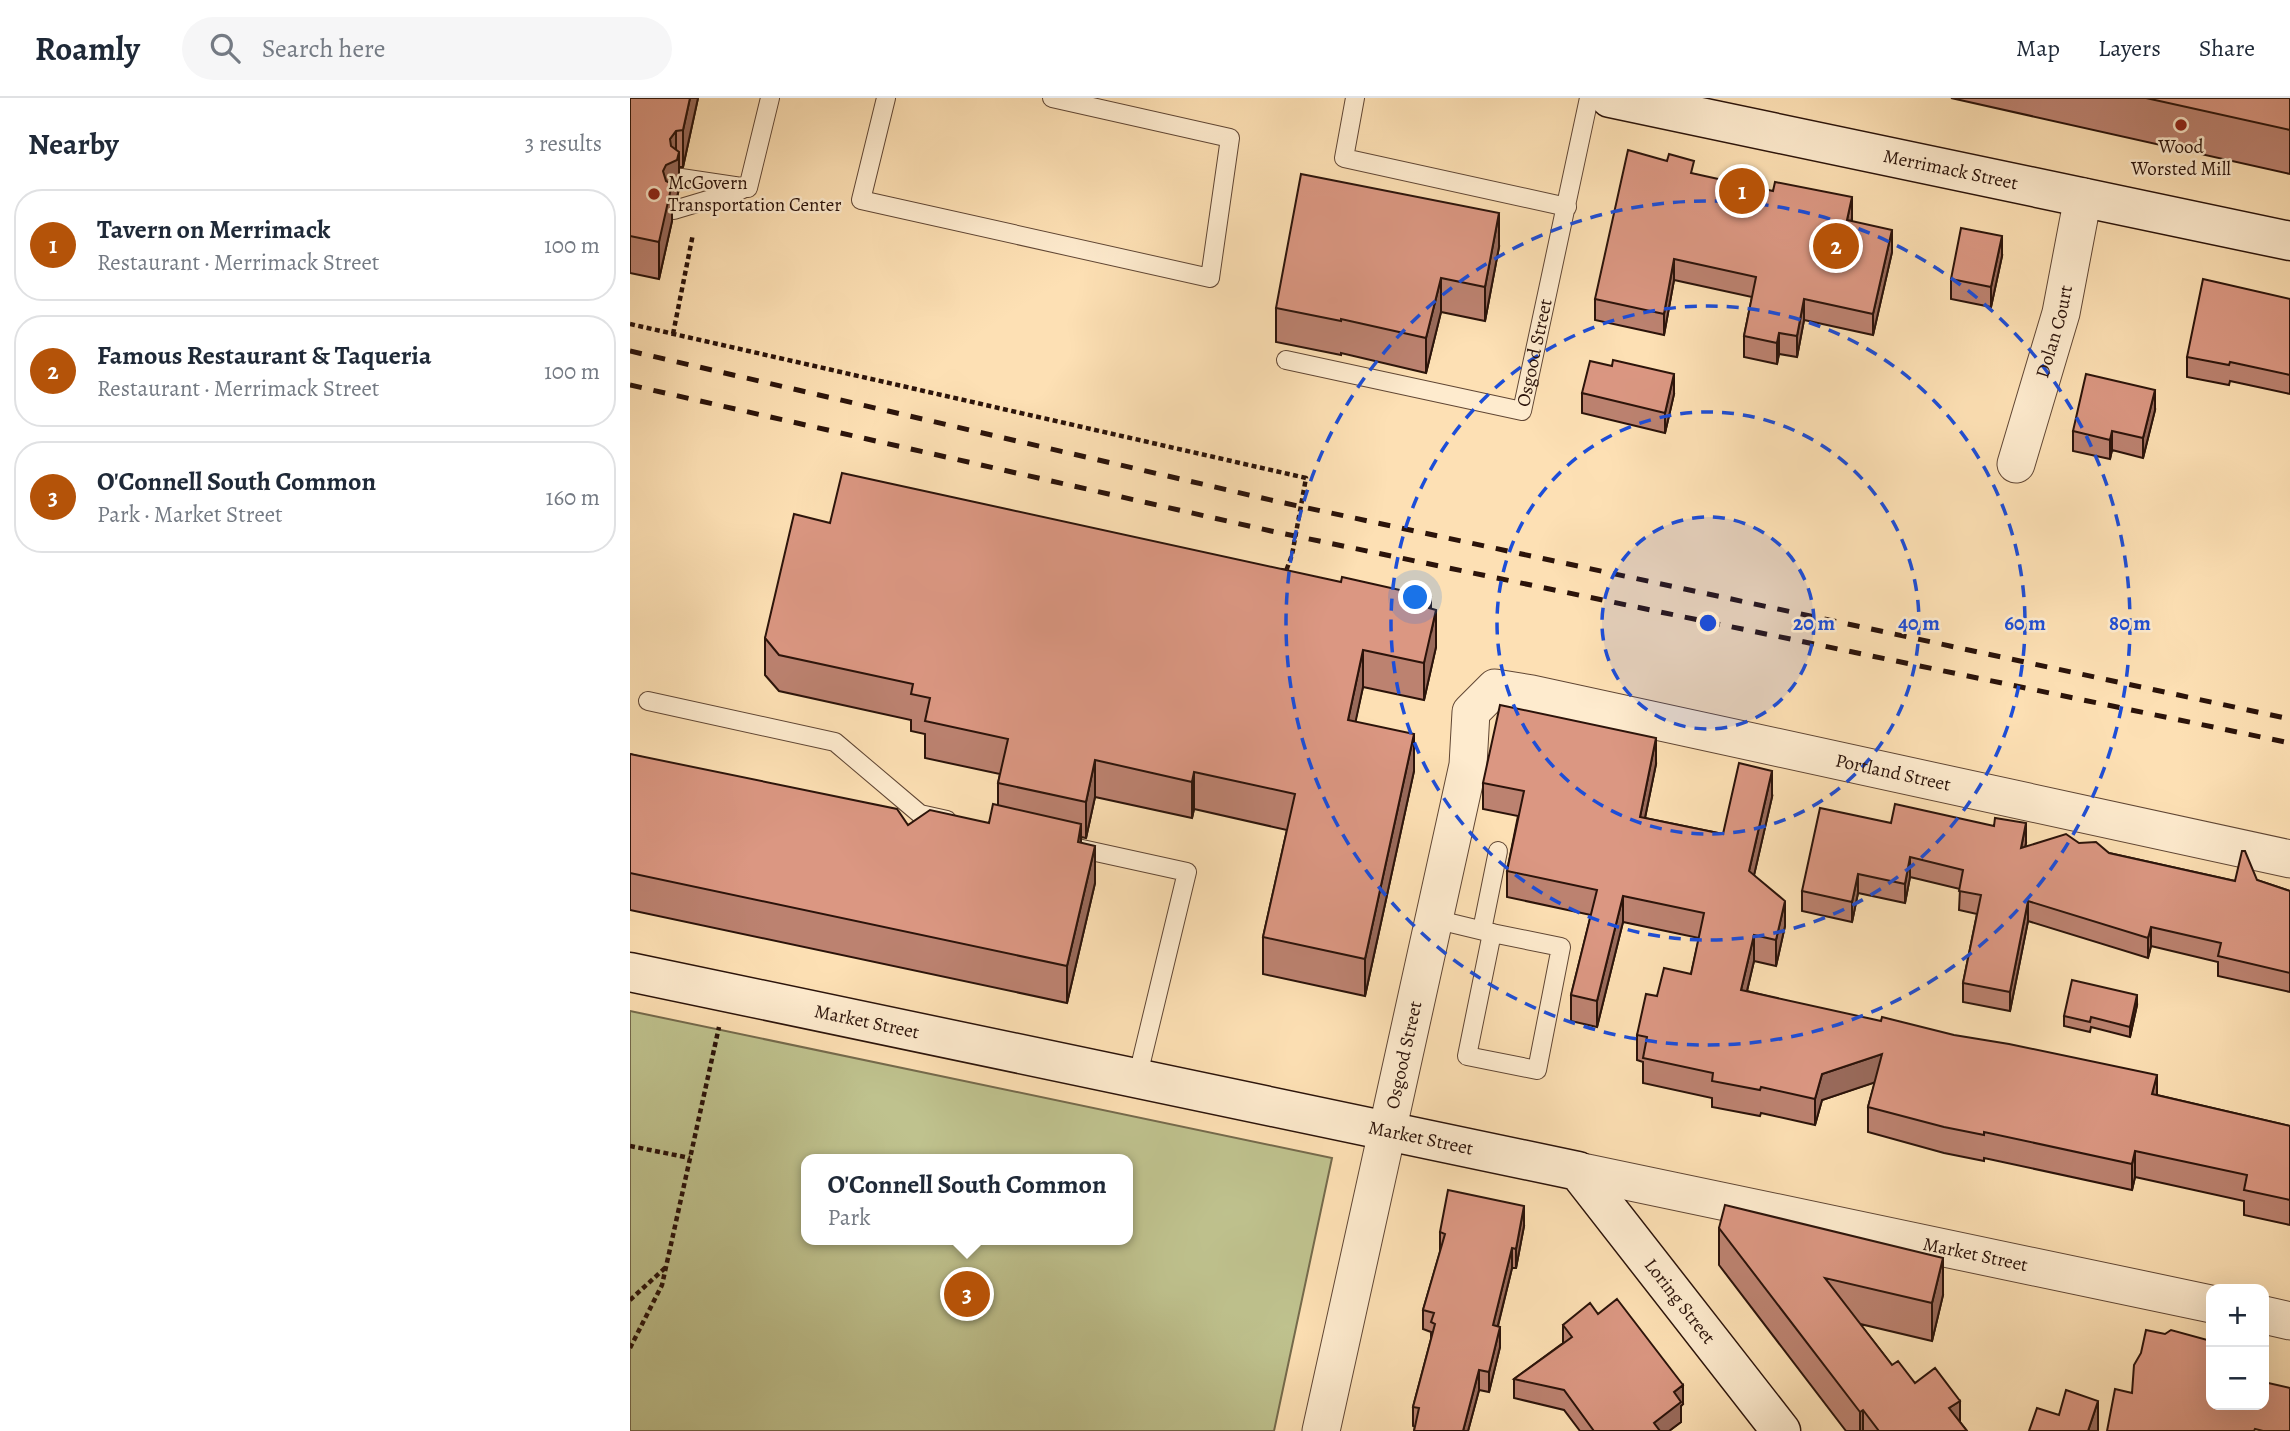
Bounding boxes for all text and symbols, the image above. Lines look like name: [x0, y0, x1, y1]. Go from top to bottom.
search box: [182, 17, 672, 80]
text: Roamly: [35, 26, 140, 71]
icon: search: [206, 29, 244, 67]
text: Search here: [262, 31, 385, 66]
text: Map: [2016, 32, 2060, 64]
text: Layers: [2098, 32, 2161, 64]
text: Share: [2199, 32, 2255, 64]
marker: Wood Worsted Mill: [2173, 117, 2189, 133]
text: Nearby: [28, 124, 119, 164]
text: 3 results: [525, 128, 602, 159]
place label: Wood Worsted Mill: [2130, 134, 2231, 182]
street label: Merrimack Street: [1881, 143, 2020, 196]
pin: 1: [1719, 165, 1765, 217]
place label: McGovern Transportation Center: [668, 170, 841, 218]
marker: McGovern Transportation Center: [646, 186, 662, 202]
text: Tavern on Merrimack: [97, 212, 330, 247]
pin: 2: [1813, 220, 1859, 272]
text: 1: [49, 230, 57, 261]
text: 100 m: [544, 230, 600, 261]
text: Restaurant · Merrimack Street: [97, 247, 379, 278]
street label: Dolan Court: [2029, 283, 2079, 381]
street label: Osgood Street: [1510, 296, 1559, 409]
text: Famous Restaurant & Taqueria: [97, 338, 432, 373]
text: 2: [47, 356, 59, 387]
text: 100 m: [544, 356, 600, 387]
text: Restaurant · Merrimack Street: [97, 373, 379, 404]
text: O'Connell South Common: [97, 464, 376, 499]
text: 3: [48, 482, 58, 513]
text: 160 m: [546, 482, 600, 513]
text: Park · Market Street: [97, 499, 283, 530]
your location: [1398, 580, 1432, 614]
text: 20 m: [1793, 609, 1835, 637]
text: 40 m: [1898, 609, 1940, 637]
text: 60 m: [2004, 609, 2046, 637]
text: 80 m: [2109, 609, 2151, 637]
centre of rings: [1696, 611, 1720, 635]
street label: Portland Street: [1833, 747, 1953, 798]
street label: Market Street: [812, 998, 922, 1045]
street label: Osgood Street: [1379, 999, 1429, 1112]
street label: Market Street: [1366, 1114, 1476, 1162]
popup: [801, 1154, 1133, 1245]
text: O'Connell South Common: [827, 1167, 1107, 1202]
text: Park: [827, 1202, 871, 1233]
street label: Market Street: [1921, 1231, 2030, 1278]
street label: Loring Street: [1638, 1253, 1721, 1350]
pin: 3: [944, 1268, 990, 1320]
map controls: [2206, 1284, 2269, 1410]
button: +: [2206, 1284, 2269, 1347]
button: −: [2206, 1347, 2269, 1410]

